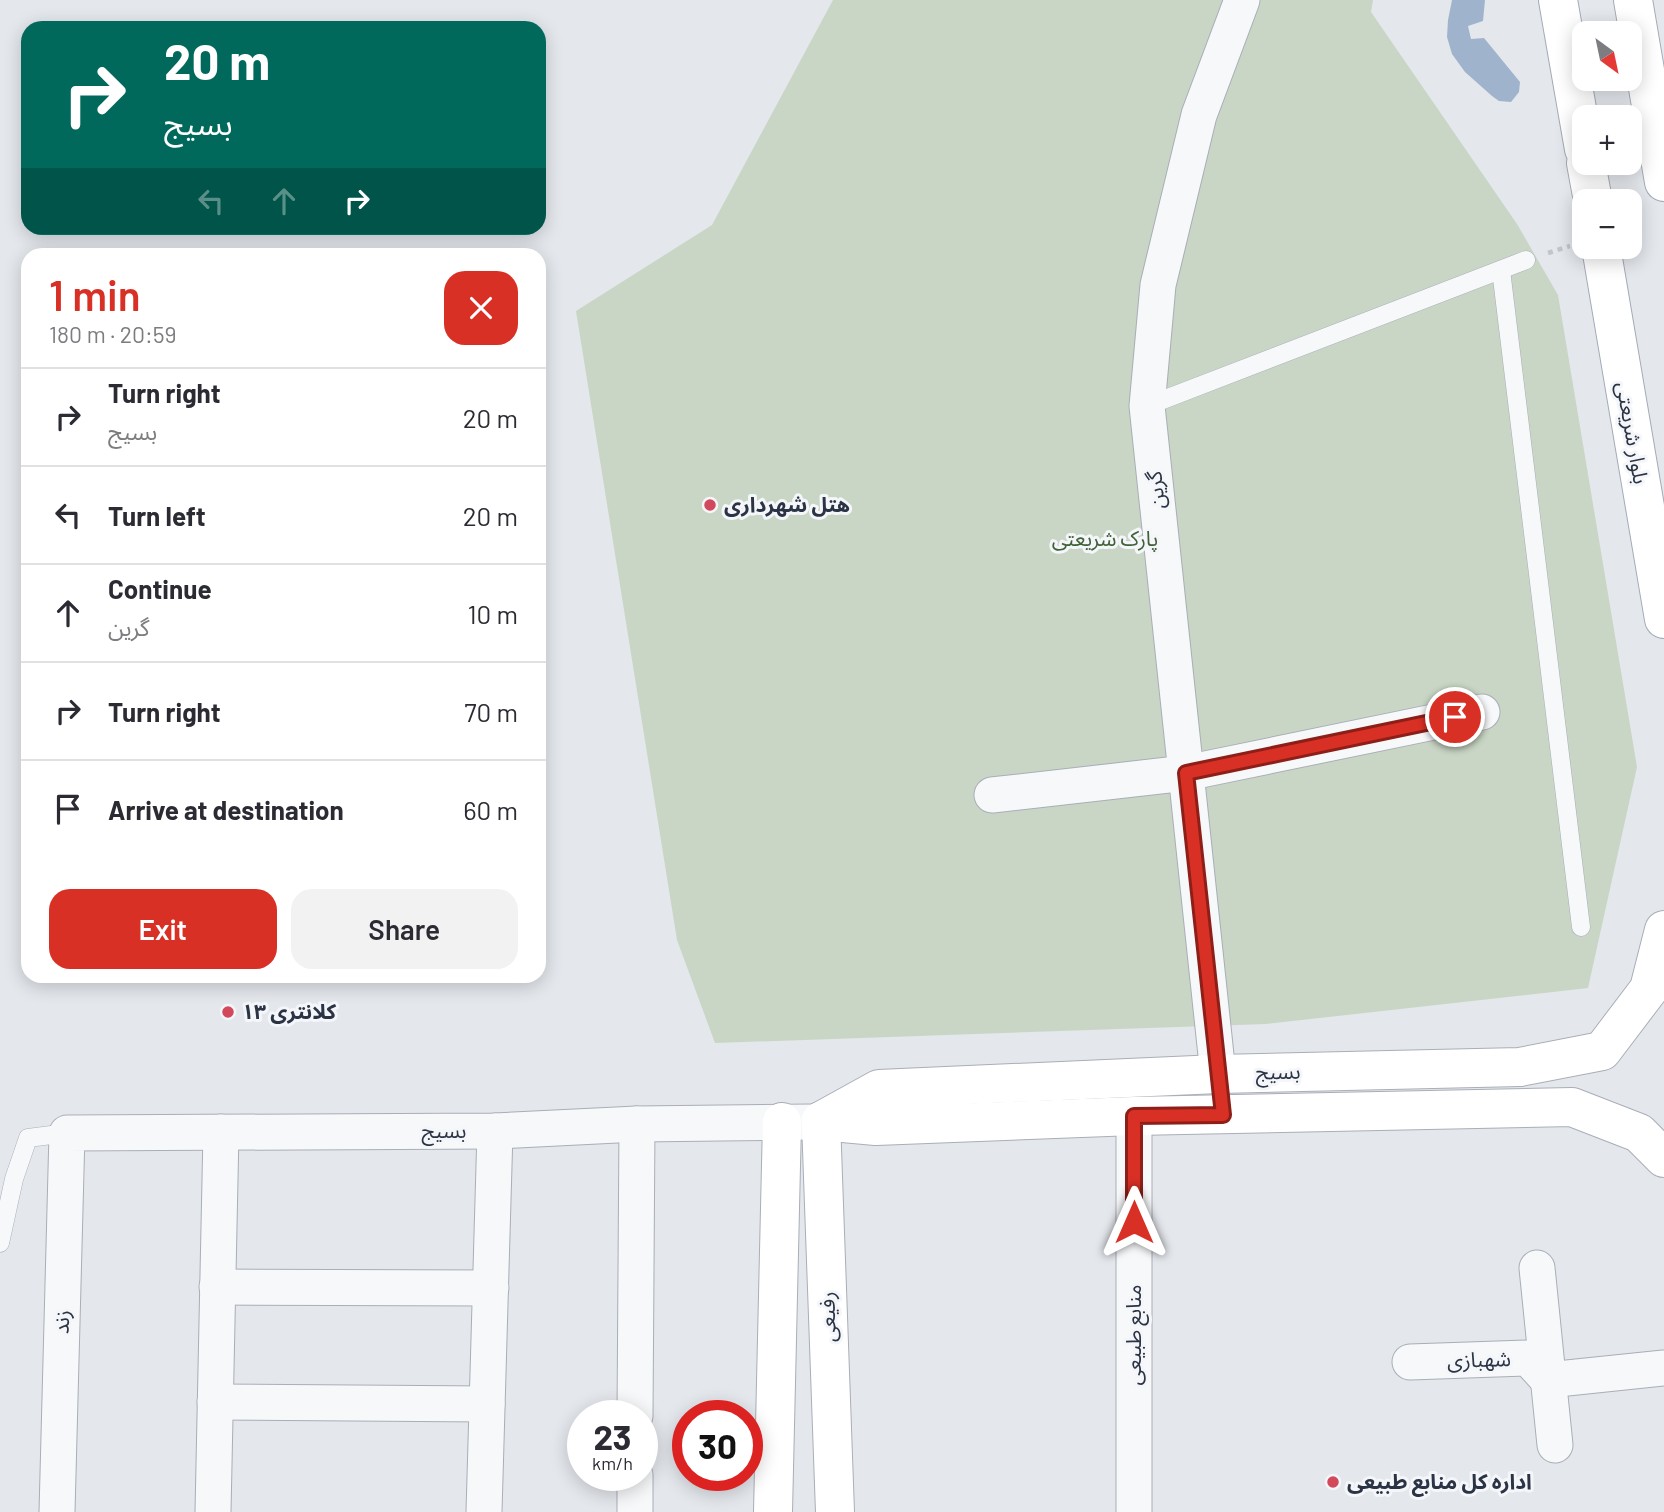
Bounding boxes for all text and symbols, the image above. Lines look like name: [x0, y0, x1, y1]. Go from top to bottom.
north arrow: [1572, 21, 1642, 91]
map controls: [1572, 21, 1642, 259]
text: 20 m: [164, 31, 270, 90]
icon: right: [49, 49, 140, 140]
text: بسیج: [164, 103, 233, 141]
button: +: [1572, 105, 1642, 175]
icon: left: [192, 182, 230, 220]
icon: ahead: [265, 182, 303, 220]
icon: right: [338, 182, 376, 220]
button: −: [1572, 189, 1642, 259]
text: 1 min: [49, 269, 141, 319]
button: close: [444, 271, 518, 345]
text: 180 m · 20:59: [49, 320, 177, 348]
text: Turn right: [108, 377, 221, 408]
street label: بلوار شریعتی: [1611, 380, 1655, 486]
icon: right: [49, 398, 87, 436]
text: 20 m: [463, 402, 518, 433]
text: بسیج: [108, 417, 157, 445]
street label: گرین: [1140, 470, 1170, 510]
place label: هتل شهرداری: [724, 491, 850, 517]
icon: left: [49, 496, 87, 534]
marker: هتل شهرداری: [702, 497, 718, 513]
text: Turn left: [108, 500, 206, 531]
text: 20 m: [463, 500, 518, 531]
park label: پارک شریعتی: [1052, 525, 1158, 552]
text: Continue: [108, 573, 212, 604]
icon: ahead: [49, 594, 87, 632]
text: 10 m: [468, 598, 518, 629]
text: گرین: [108, 613, 150, 641]
pin: [1425, 687, 1485, 747]
icon: right: [49, 692, 87, 730]
text: Turn right: [108, 696, 221, 727]
text: 70 m: [464, 696, 518, 727]
icon: arrive: [1436, 698, 1474, 736]
icon: arrive: [49, 790, 87, 828]
text: Arrive at destination: [108, 794, 344, 825]
text: 60 m: [463, 794, 518, 825]
button: Exit: [49, 889, 277, 969]
button: Share: [291, 889, 518, 969]
place label: کلانتری ۱۳: [242, 998, 336, 1024]
marker: کلانتری ۱۳: [220, 1004, 236, 1020]
street label: بسیج: [1255, 1058, 1301, 1087]
street label: بسیج: [422, 1117, 466, 1146]
position arrow: [1097, 1185, 1171, 1259]
street label: منابع طبیعی: [1120, 1285, 1149, 1386]
street label: رفیعی: [813, 1291, 841, 1343]
street label: زند: [48, 1310, 74, 1334]
street label: شهبازی: [1446, 1345, 1511, 1373]
speed limit sign: 30: [672, 1400, 763, 1491]
text: 23: [593, 1415, 632, 1457]
text: km/h: [592, 1452, 633, 1474]
place label: اداره کل منابع طبیعی: [1347, 1468, 1532, 1497]
marker: اداره کل منابع طبیعی: [1325, 1474, 1341, 1490]

